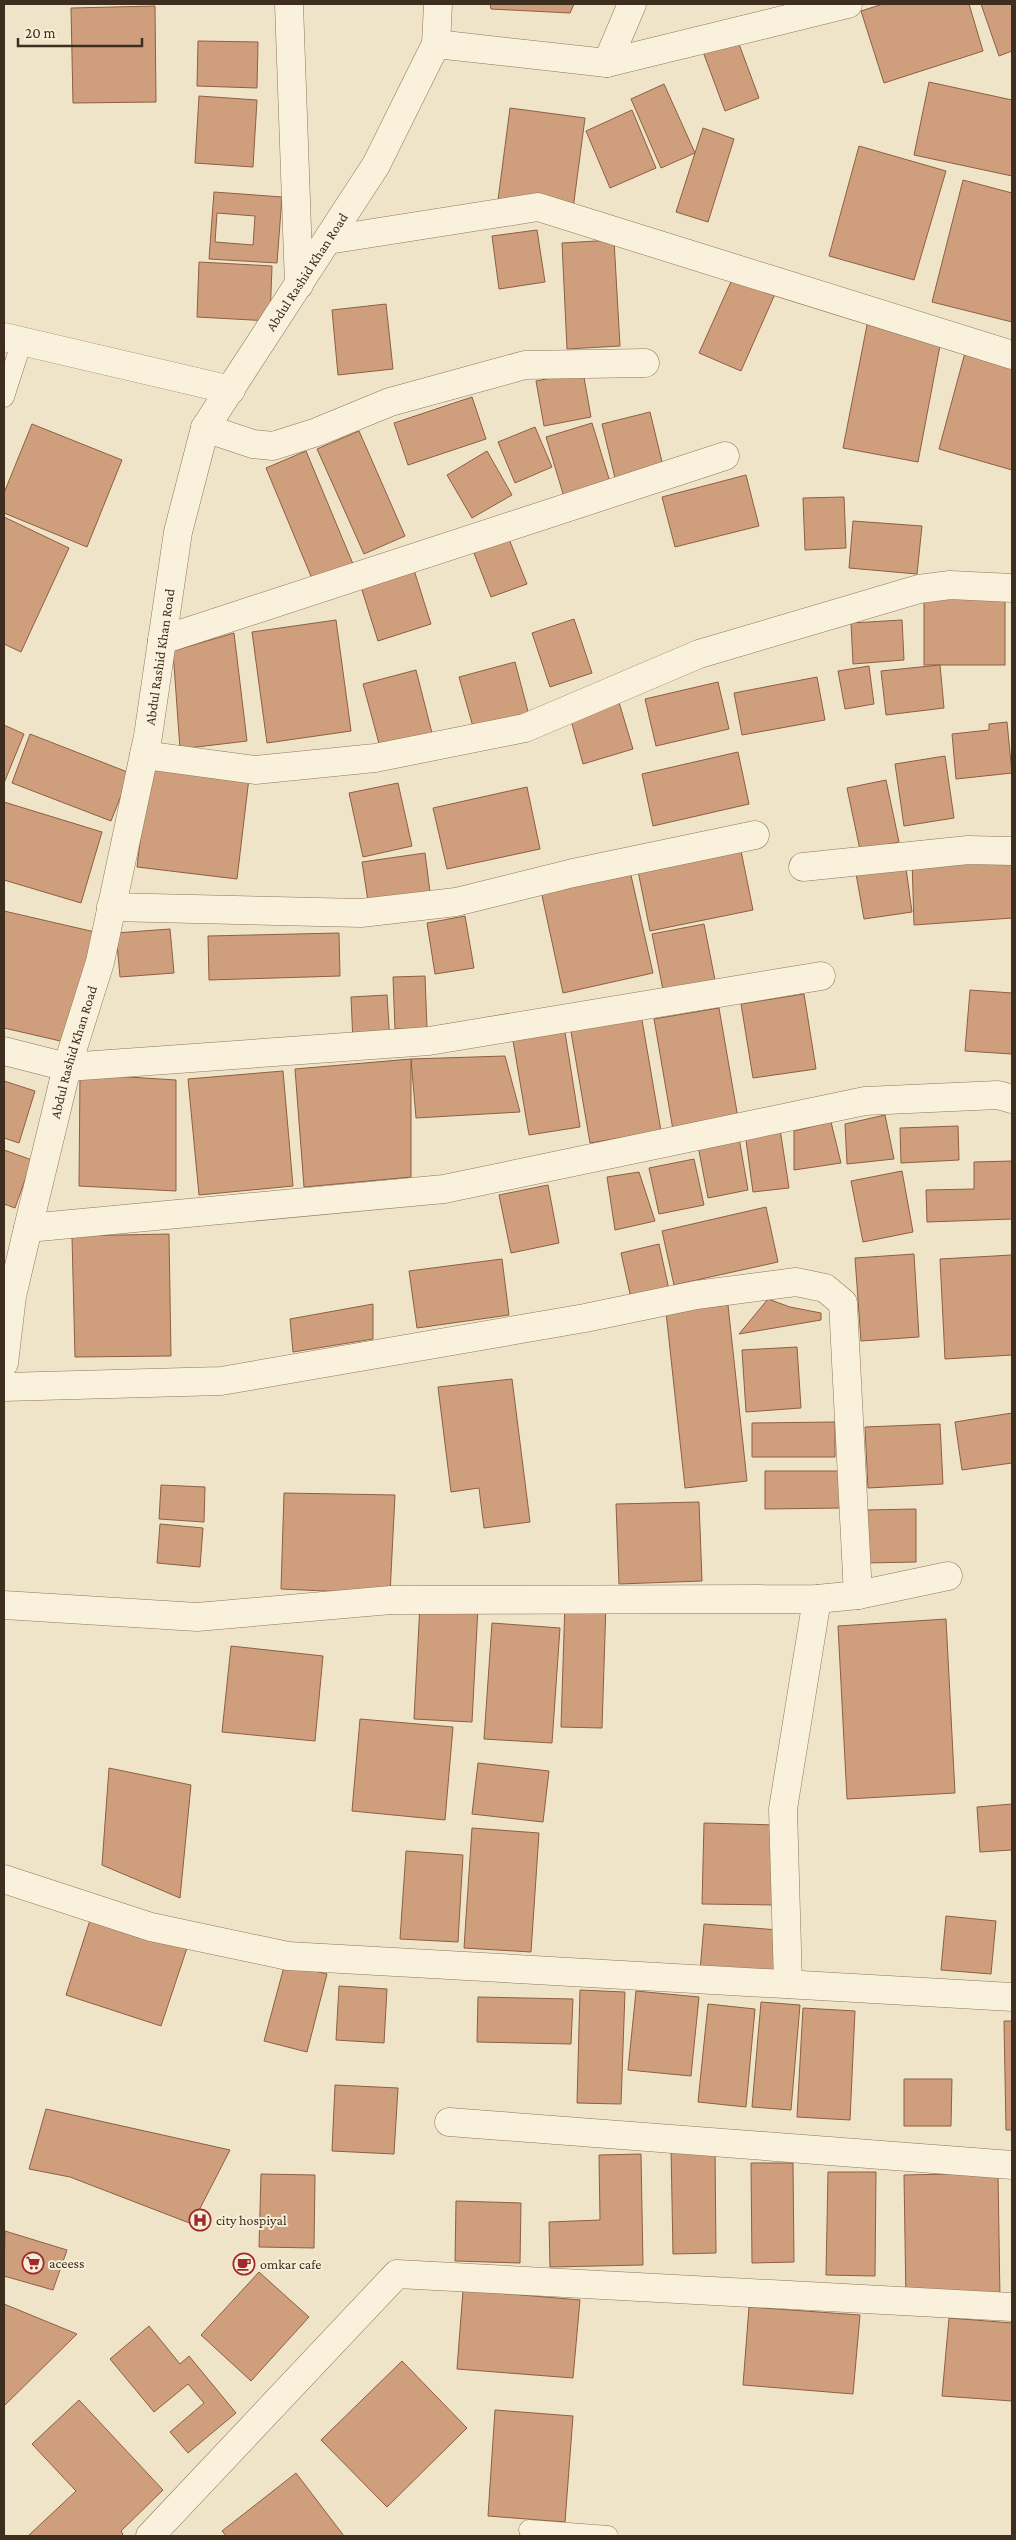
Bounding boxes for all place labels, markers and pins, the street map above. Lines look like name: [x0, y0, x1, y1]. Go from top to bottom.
hospital icon: city hospiyal: [188, 2208, 212, 2232]
place label: city hospiyal: [216, 2212, 287, 2228]
supermarket icon: aceess: [21, 2251, 45, 2275]
cafe icon: omkar cafe: [232, 2252, 256, 2276]
place label: aceess: [49, 2255, 85, 2271]
place label: omkar cafe: [260, 2256, 321, 2272]

